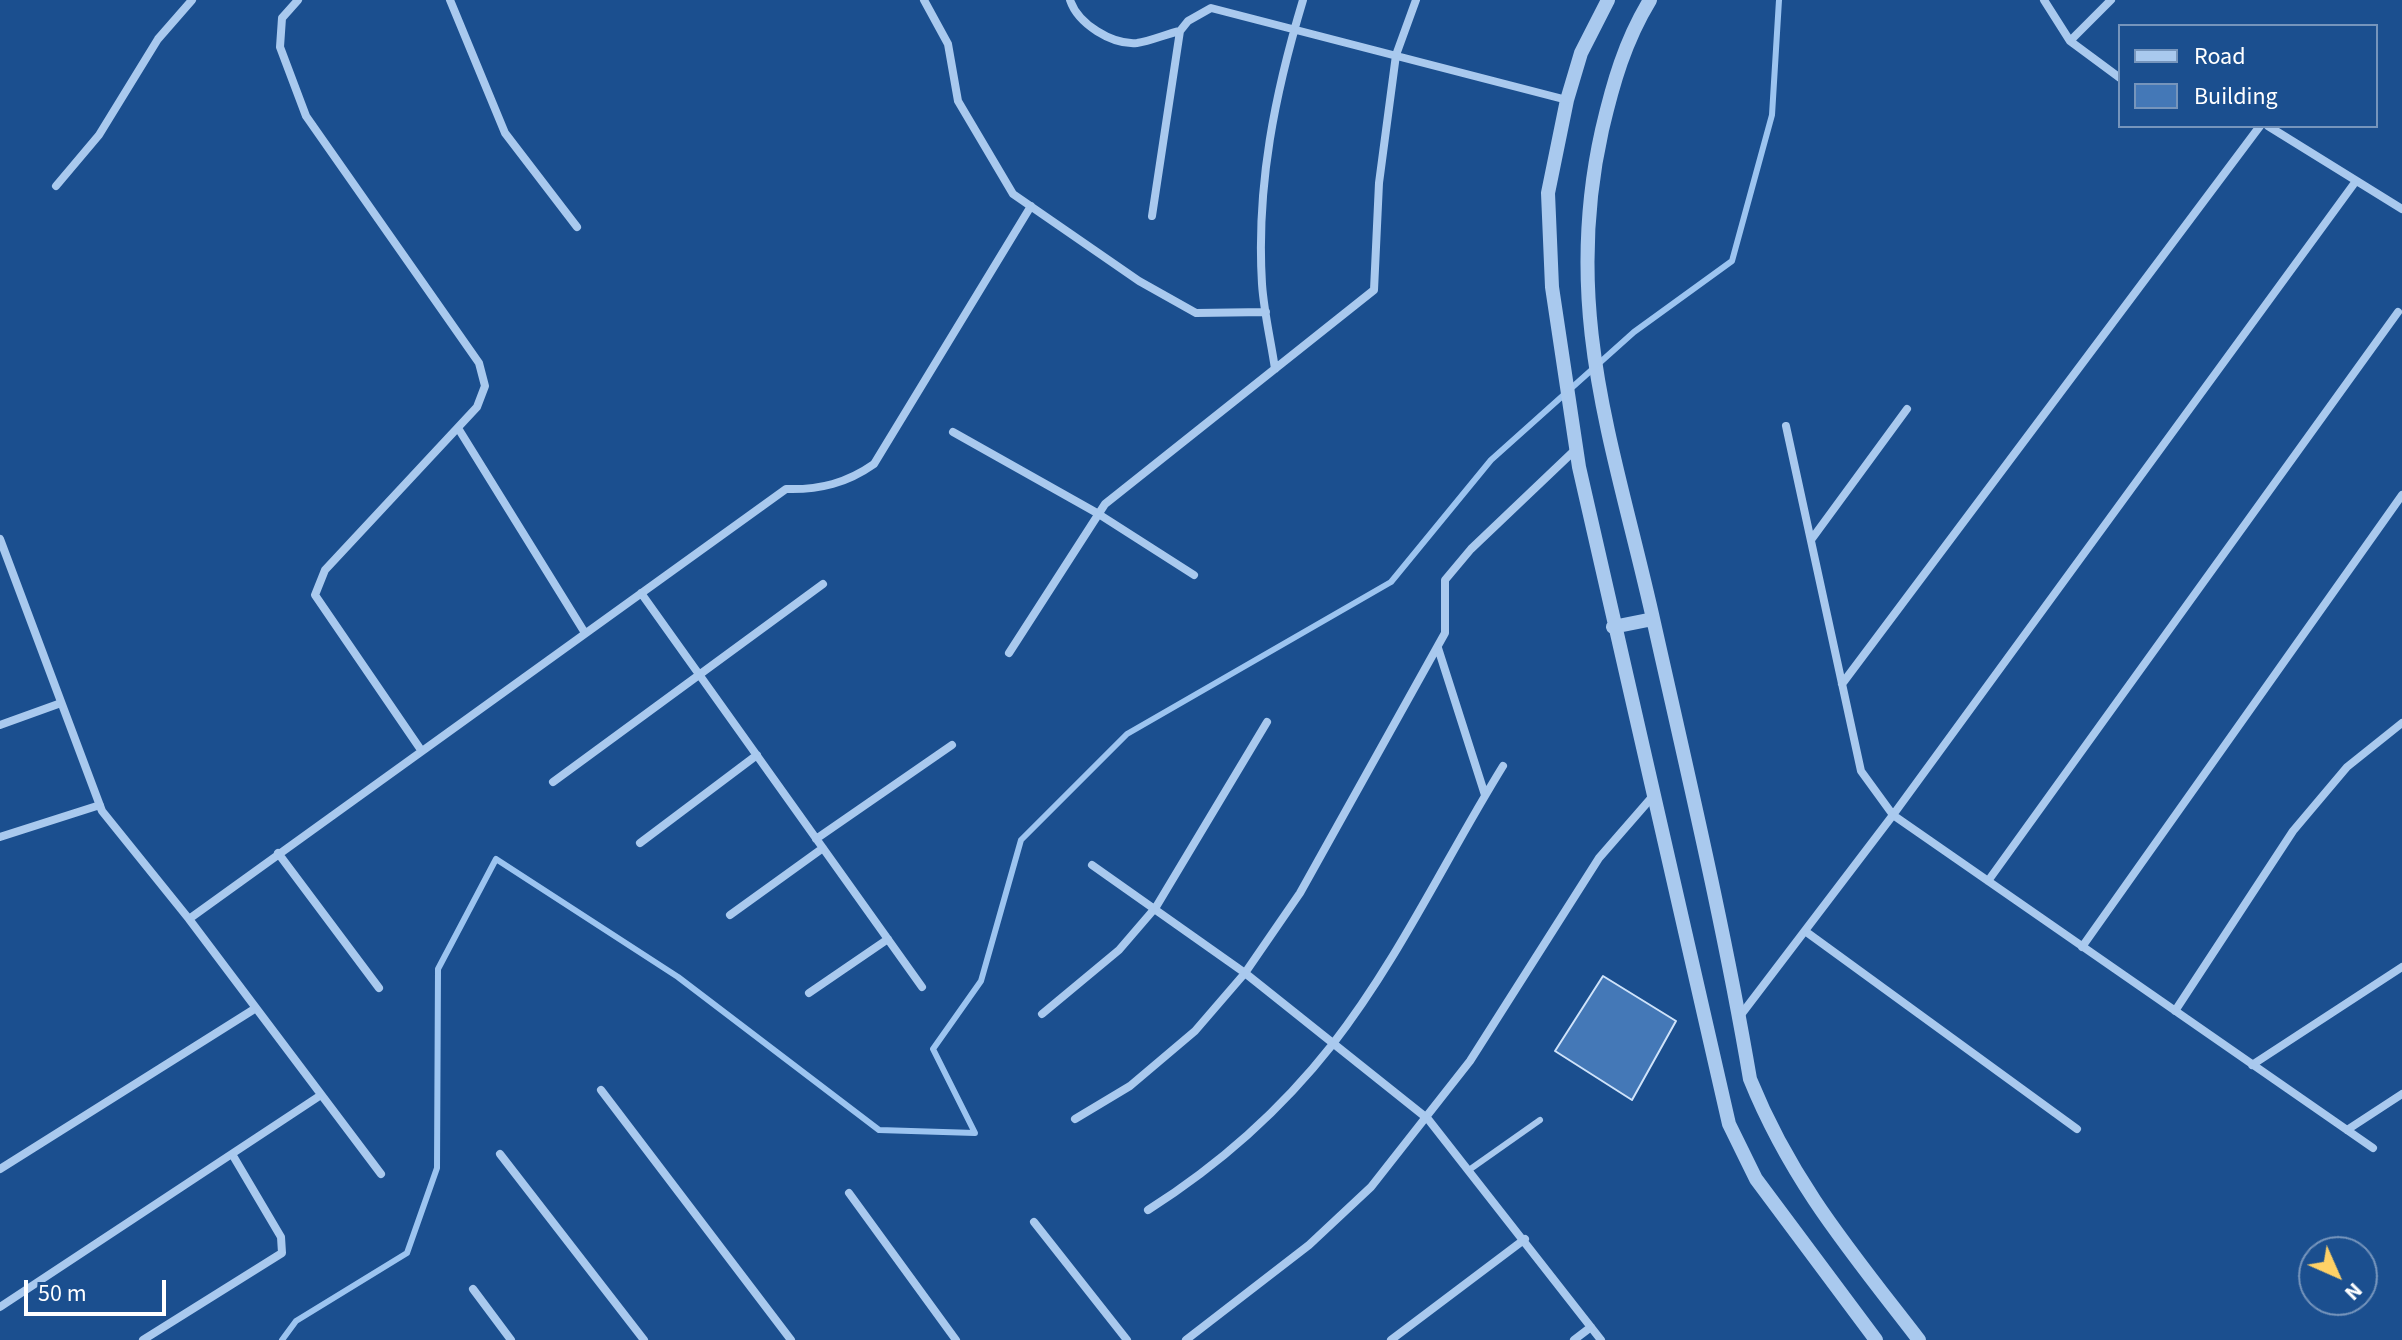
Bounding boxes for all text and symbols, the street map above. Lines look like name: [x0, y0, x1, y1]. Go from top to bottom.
legend: [2118, 24, 2378, 128]
text: Road: [2194, 39, 2246, 74]
text: Building: [2194, 79, 2278, 114]
north arrow: [2298, 1236, 2378, 1316]
scale bar: [28, 1264, 170, 1314]
text: N: [2337, 1275, 2370, 1308]
text: 50 m: [38, 1276, 87, 1311]

